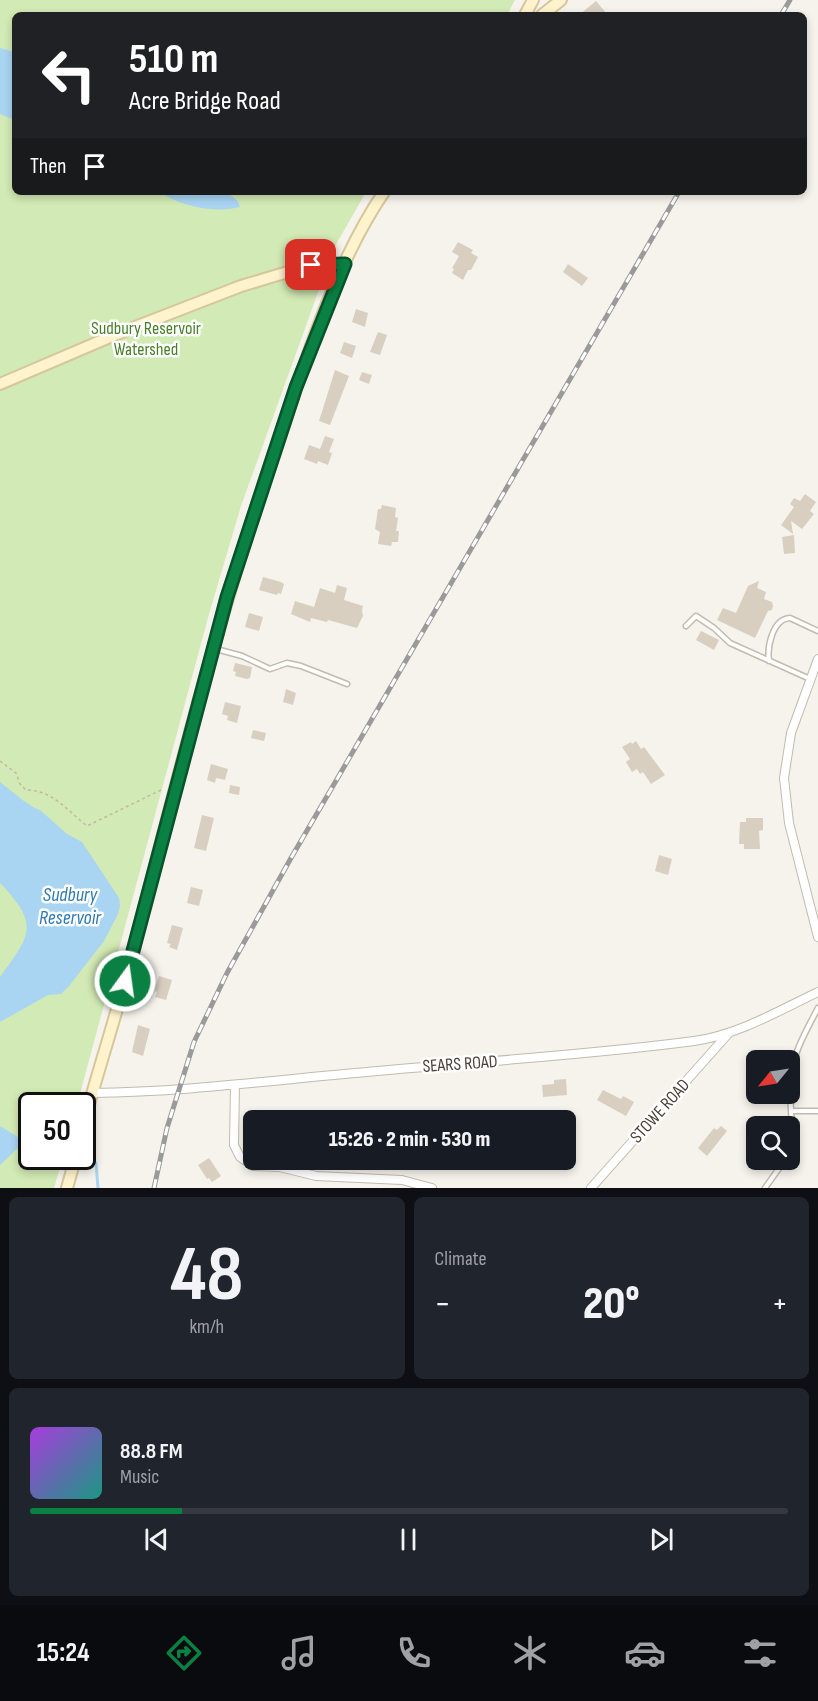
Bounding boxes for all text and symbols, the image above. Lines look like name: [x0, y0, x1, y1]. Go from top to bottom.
text: 510 m: [129, 34, 218, 85]
icon: left: [30, 36, 108, 114]
text: Acre Bridge Road: [129, 85, 281, 117]
icon: arrive: [78, 150, 111, 183]
text: Then: [30, 153, 66, 180]
pin: [285, 239, 336, 290]
icon: arrive: [294, 248, 327, 281]
park label: Sudbury Reservoir Watershed: [91, 318, 201, 360]
water label: Sudbury Reservoir: [39, 883, 102, 930]
position arrow: [93, 949, 157, 1013]
north arrow: [746, 1050, 800, 1104]
map controls: [746, 1050, 800, 1170]
street label: SEARS ROAD: [422, 1051, 498, 1077]
street label: STOWE ROAD: [626, 1075, 694, 1147]
speed limit sign: 50: [18, 1092, 96, 1170]
button: search: [746, 1116, 800, 1170]
text: 15:26 · 2 min · 530 m: [329, 1126, 490, 1153]
text: 48: [170, 1229, 243, 1322]
text: Climate: [435, 1247, 487, 1271]
text: 20°: [583, 1277, 640, 1332]
text: −: [435, 1284, 451, 1324]
text: +: [772, 1284, 788, 1324]
text: km/h: [189, 1315, 224, 1339]
text: 88.8 FM: [120, 1438, 183, 1465]
text: Music: [120, 1465, 159, 1489]
icon: previous: [140, 1523, 173, 1556]
icon: pause: [392, 1523, 425, 1556]
icon: next: [645, 1523, 678, 1556]
icon: directions: [163, 1632, 205, 1674]
icon: music: [278, 1632, 320, 1674]
icon: phone: [393, 1632, 435, 1674]
icon: climate: [509, 1632, 551, 1674]
icon: car: [624, 1632, 666, 1674]
icon: filters: [739, 1632, 781, 1674]
text: 15:24: [37, 1637, 89, 1669]

